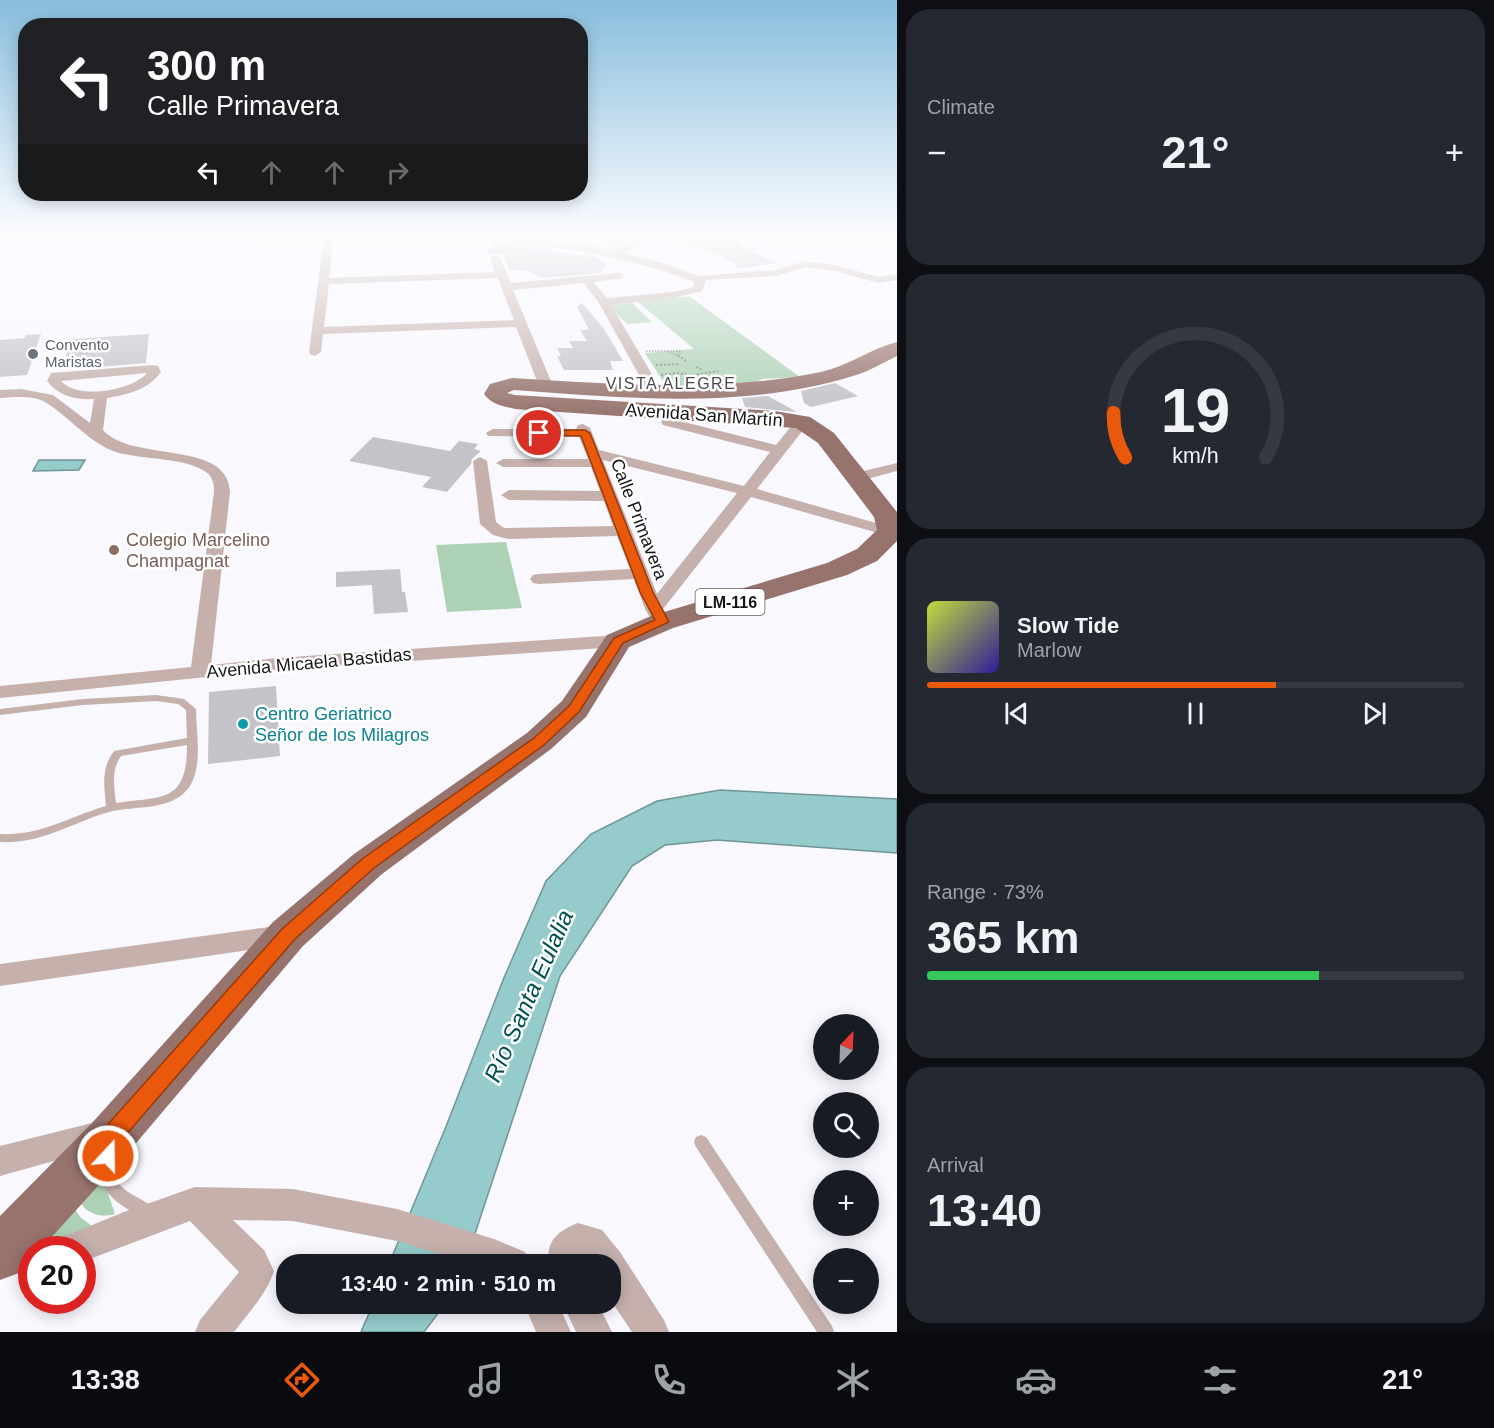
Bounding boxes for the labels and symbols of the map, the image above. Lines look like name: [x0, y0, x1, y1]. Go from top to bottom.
place label: Convento Maristas: [45, 336, 109, 370]
marker: Convento Maristas: [26, 347, 40, 361]
district label: VISTA ALEGRE: [606, 375, 736, 392]
street label: Avenida San Martín: [625, 400, 783, 430]
pin: [513, 407, 564, 458]
street label: Calle Primavera: [607, 456, 672, 583]
place label: Colegio Marcelino Champagnat: [126, 530, 270, 571]
marker: Colegio Marcelino Champagnat: [107, 543, 121, 557]
road number: LM-116: [696, 589, 764, 615]
street label: Avenida Micaela Bastidas: [206, 644, 412, 682]
place label: Centro Geriatrico Señor de los Milagros: [255, 704, 429, 745]
marker: Centro Geriatrico Señor de los Milagros: [236, 717, 250, 731]
water label: Río Santa Eulalia: [478, 906, 579, 1086]
north arrow: [813, 1014, 879, 1080]
position arrow: [76, 1124, 140, 1188]
speed limit sign: 20: [18, 1236, 96, 1314]

